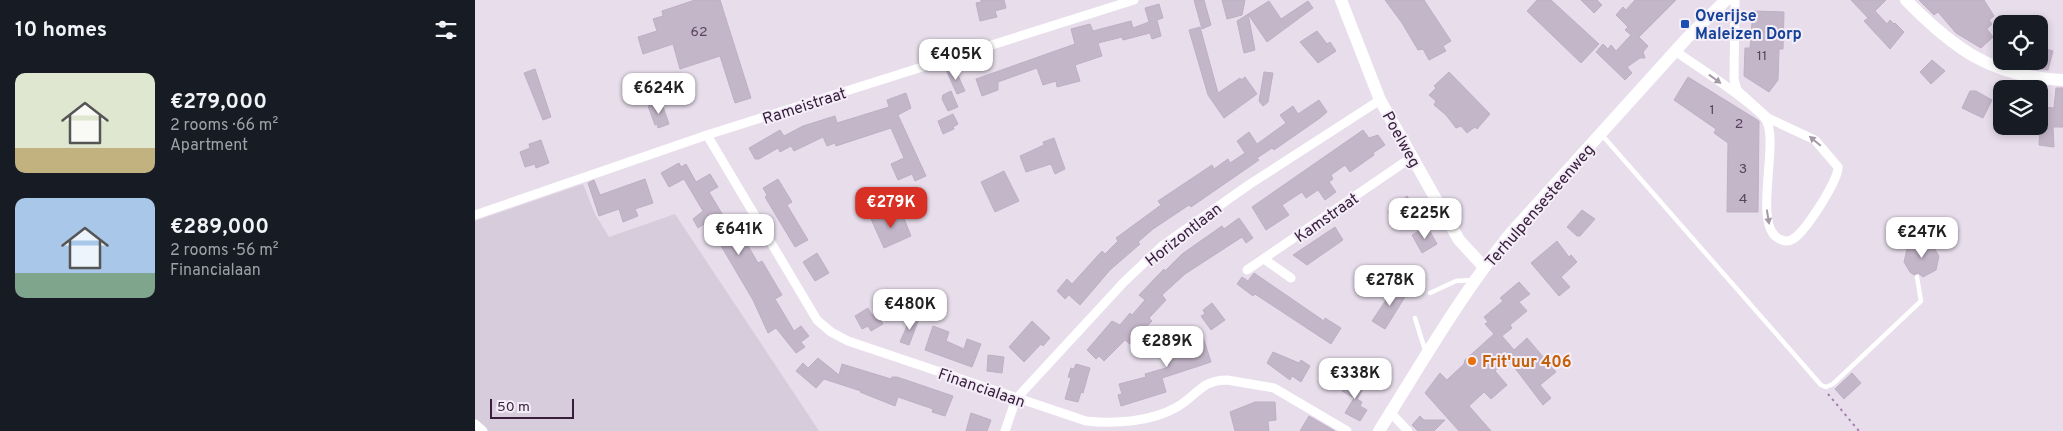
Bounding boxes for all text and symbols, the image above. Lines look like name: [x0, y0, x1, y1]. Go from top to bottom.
place label: Overijse Maleizen Dorp: [1695, 7, 1802, 45]
map controls: [1993, 15, 2048, 135]
button: locate: [1993, 15, 2048, 70]
icon: filters: [432, 16, 460, 44]
text: 10 homes: [15, 17, 107, 44]
marker: Overijse Maleizen Dorp: [1679, 18, 1691, 30]
house number: 62: [691, 24, 707, 41]
pin: €405K: [921, 38, 991, 81]
text: €405K: [930, 45, 982, 65]
house number: 11: [1757, 48, 1767, 65]
pin: €624K: [624, 72, 694, 115]
one-way arrow: [1708, 74, 1722, 84]
text: €624K: [633, 79, 685, 99]
button: layers: [1993, 80, 2048, 135]
street label: Rameistraat: [760, 84, 849, 130]
text: €279,000: [170, 89, 267, 116]
icon: home: [55, 93, 115, 153]
house number: 1: [1709, 102, 1715, 119]
street label: Poelweg: [1377, 108, 1424, 172]
text: 2 rooms · 66 m²: [170, 116, 278, 136]
house number: 2: [1735, 116, 1743, 133]
text: Apartment: [170, 136, 248, 156]
one-way arrow: [1809, 136, 1822, 147]
street label: Terhulpensesteenweg: [1482, 141, 1599, 272]
house number: 3: [1739, 161, 1747, 178]
pin: €279K: [856, 186, 926, 229]
street label: Kamstraat: [1291, 189, 1363, 248]
house number: 4: [1739, 191, 1747, 208]
text: €279K: [866, 193, 916, 213]
pin: €225K: [1390, 198, 1460, 240]
street label: Horizontlaan: [1142, 199, 1227, 272]
text: €225K: [1400, 204, 1450, 224]
one-way arrow: [1765, 209, 1773, 225]
text: €289,000: [170, 214, 269, 241]
pin: €641K: [704, 214, 774, 256]
pin: €247K: [1887, 216, 1957, 259]
icon: home: [55, 218, 115, 278]
text: €641K: [715, 220, 763, 240]
text: €247K: [1897, 223, 1947, 243]
text: 2 rooms · 56 m²: [170, 241, 279, 261]
text: Financialaan: [170, 261, 261, 281]
pin: €278K: [1355, 264, 1425, 307]
text: €278K: [1365, 271, 1415, 291]
pin: €480K: [875, 288, 945, 331]
text: €480K: [884, 295, 936, 315]
pin: €289K: [1132, 326, 1202, 368]
text: €289K: [1141, 332, 1193, 352]
place label: Frit'uur 406: [1482, 353, 1572, 373]
marker: Frit'uur 406: [1466, 355, 1478, 367]
pin: €338K: [1320, 358, 1390, 400]
text: €338K: [1330, 364, 1380, 384]
street label: Financialaan: [935, 365, 1028, 413]
scale bar: [490, 396, 574, 419]
text: 50 m: [497, 399, 530, 416]

